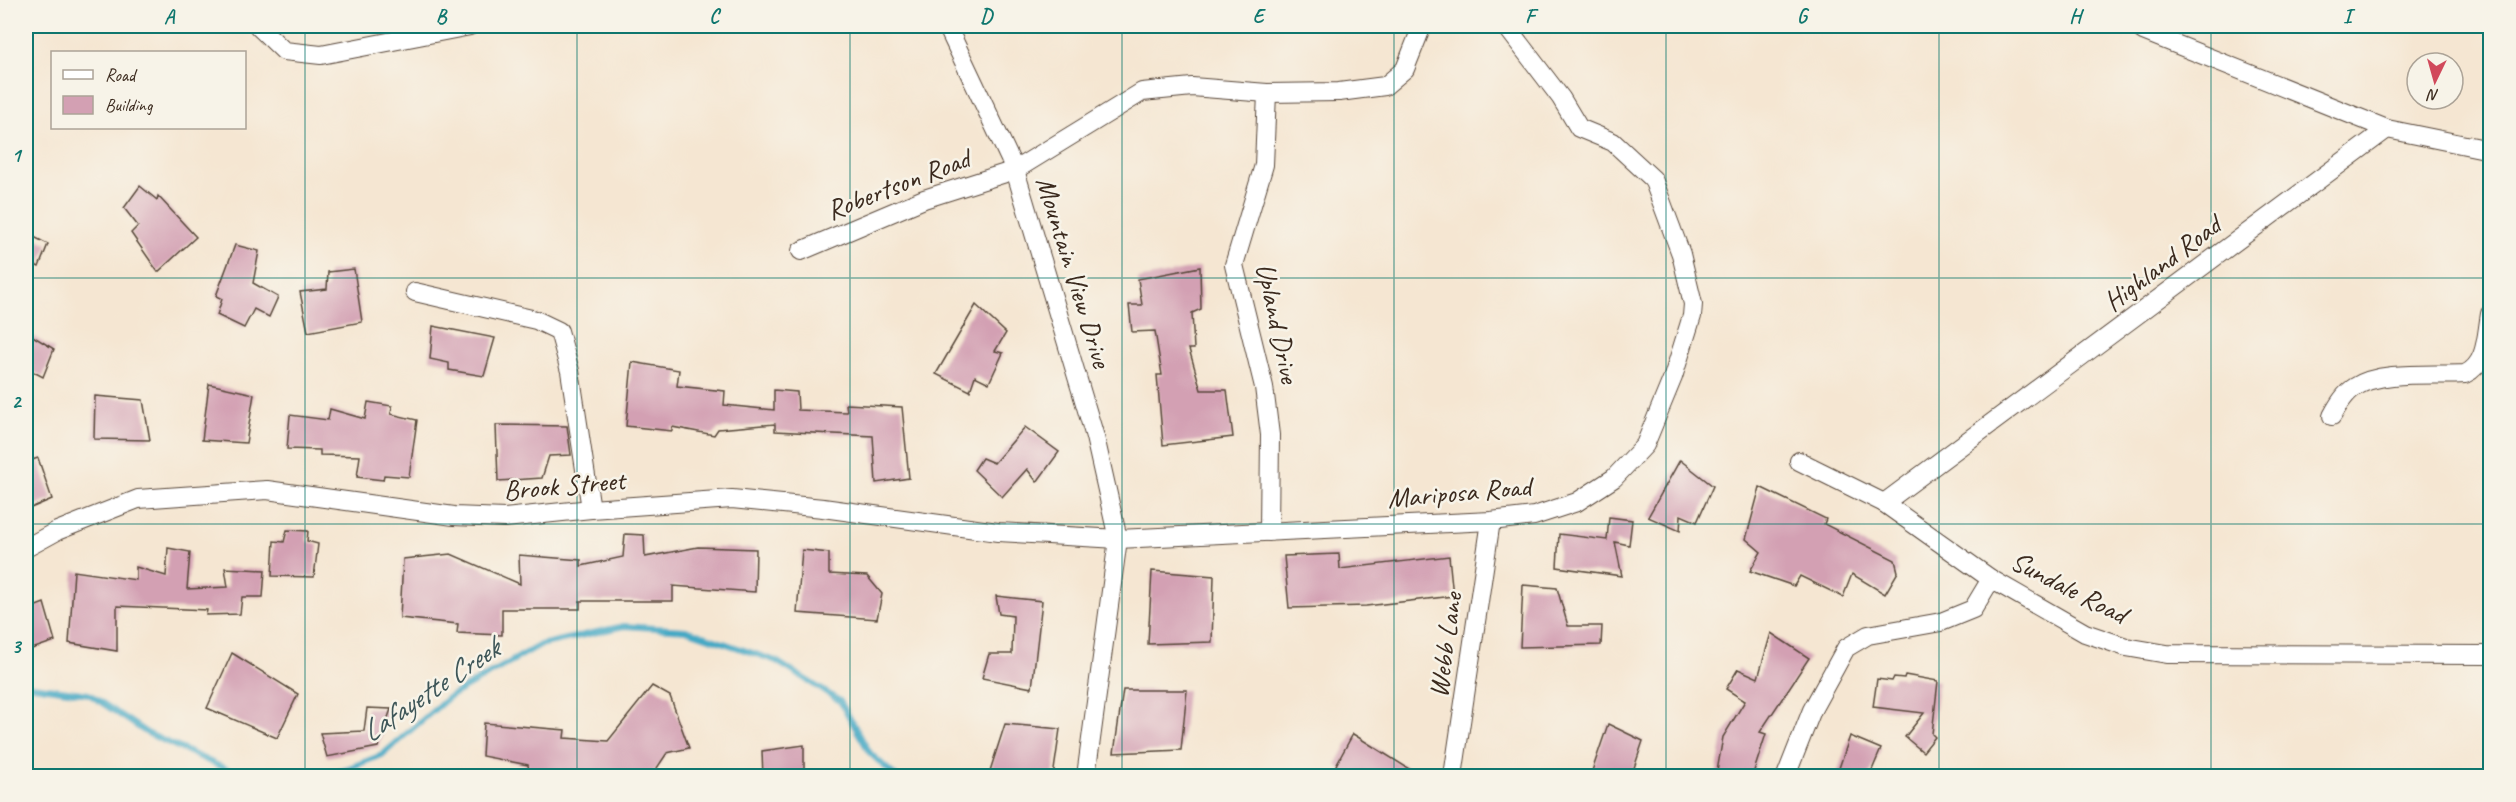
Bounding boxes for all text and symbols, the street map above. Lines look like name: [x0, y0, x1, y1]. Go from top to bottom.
text: A: [164, 4, 176, 29]
text: B: [436, 4, 448, 29]
text: C: [709, 4, 721, 29]
text: D: [980, 4, 994, 29]
text: E: [1253, 4, 1267, 29]
text: F: [1525, 4, 1539, 29]
text: G: [1797, 4, 1810, 29]
text: H: [2069, 4, 2084, 29]
text: I: [2343, 4, 2356, 29]
legend: [51, 51, 246, 129]
north arrow: [2405, 51, 2465, 111]
text: Road: [105, 64, 138, 86]
text: N: [2425, 84, 2440, 105]
text: Building: [105, 94, 154, 116]
street label: Robertson Road: [821, 139, 978, 227]
text: 1: [12, 143, 23, 168]
street label: Mountain View Drive: [1028, 172, 1120, 373]
street label: Highland Road: [2096, 205, 2231, 319]
street label: Upland Drive: [1248, 260, 1308, 388]
text: 2: [12, 389, 23, 414]
street label: Brook Street: [502, 462, 629, 508]
street label: Mariposa Road: [1386, 468, 1536, 516]
street label: Sundale Road: [2005, 543, 2137, 633]
street label: Webb Lane: [1420, 588, 1470, 700]
water label: Lafayette Creek: [353, 626, 512, 750]
text: 3: [12, 634, 23, 659]

